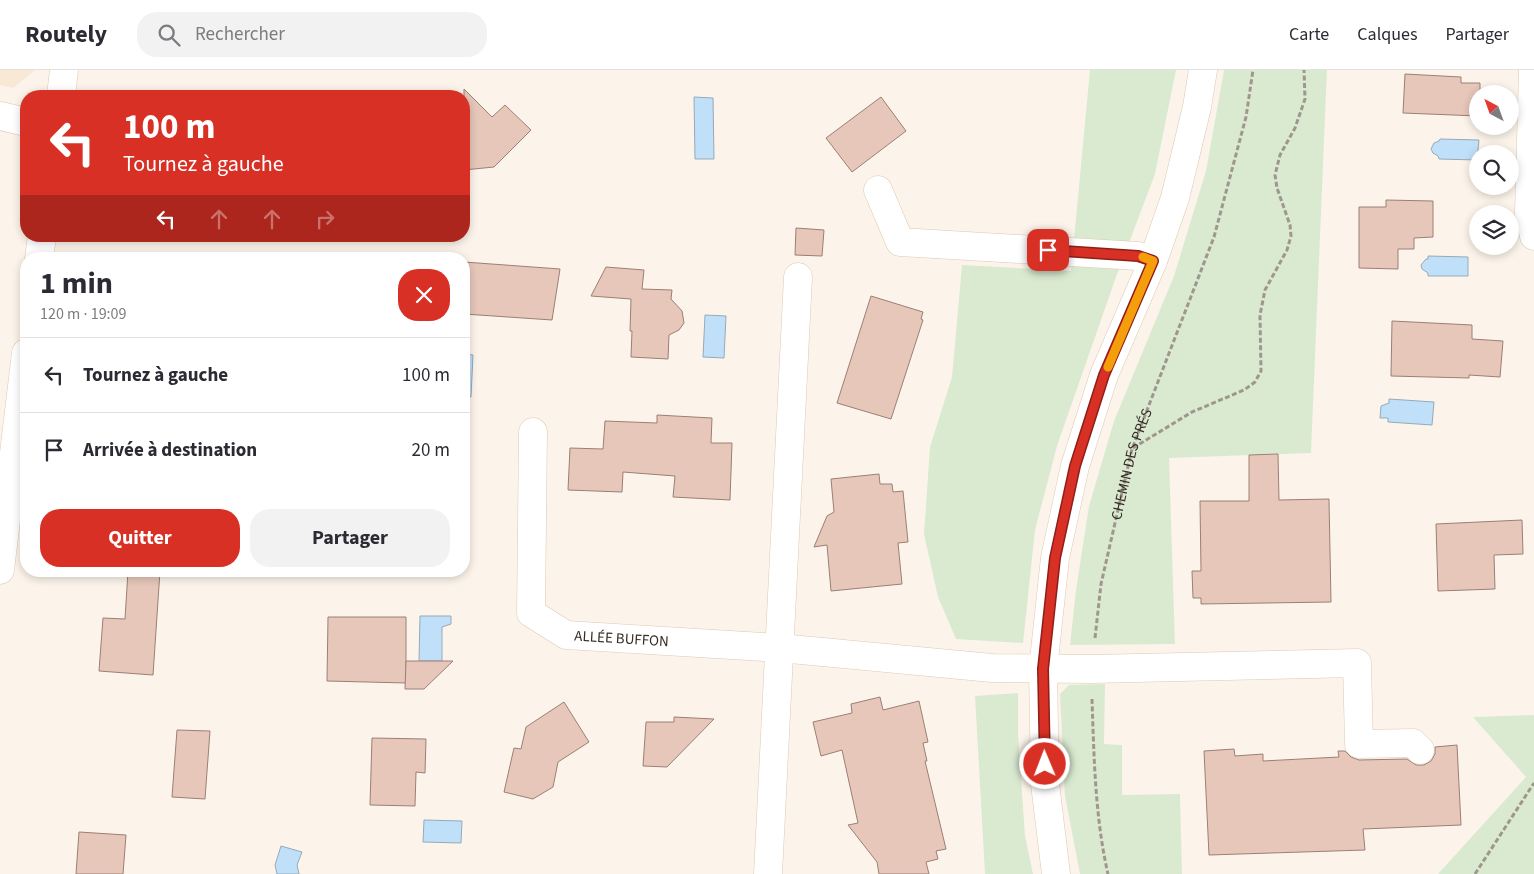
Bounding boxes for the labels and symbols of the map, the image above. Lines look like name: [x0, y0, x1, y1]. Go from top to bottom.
north arrow: [1469, 85, 1519, 135]
pin: [1027, 229, 1069, 271]
street label: CHEMIN DES PRÉS: [1106, 406, 1158, 522]
street label: ALLÉE BUFFON: [574, 626, 669, 652]
position arrow: [1018, 737, 1070, 789]

